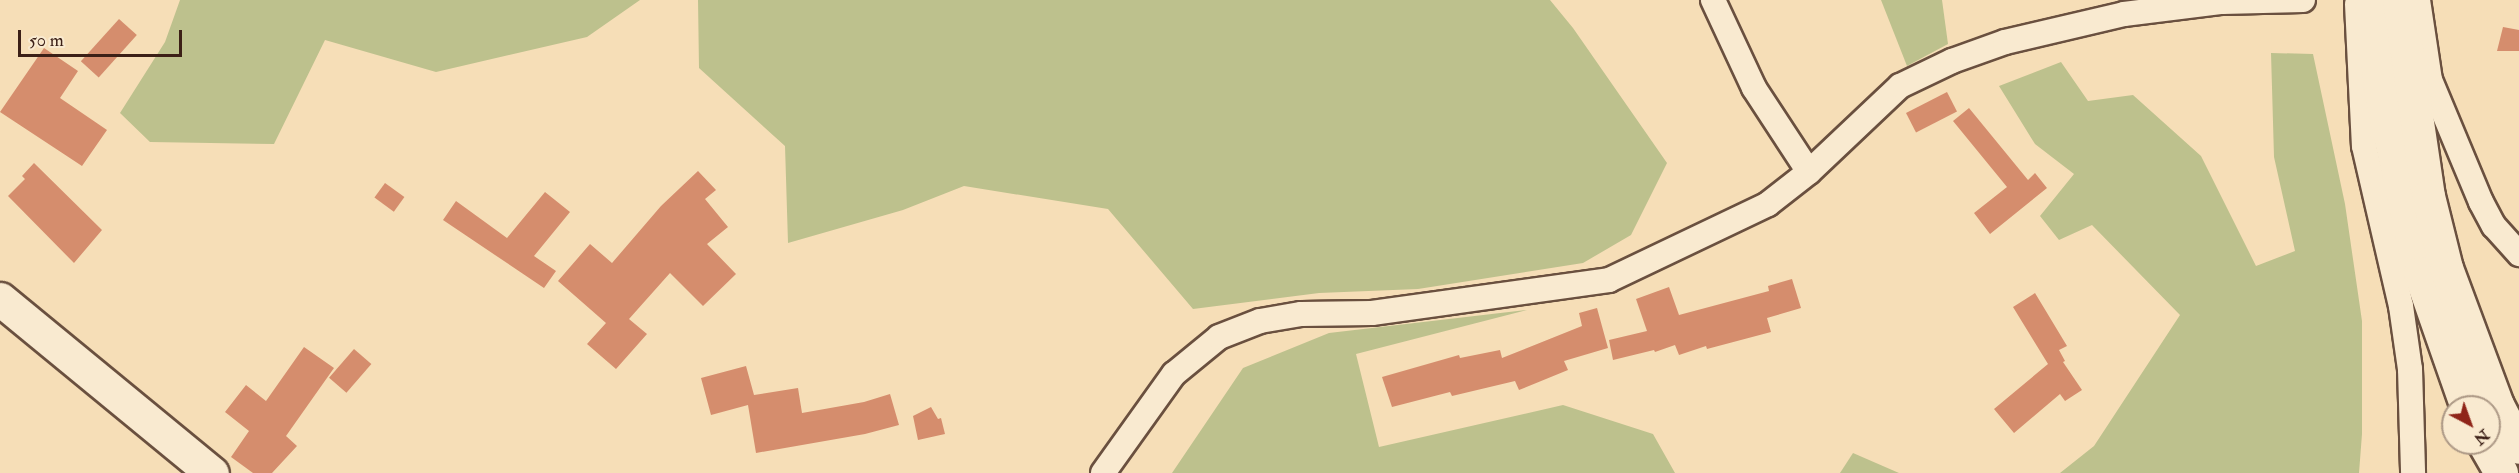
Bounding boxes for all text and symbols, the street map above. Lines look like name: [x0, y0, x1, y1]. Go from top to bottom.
scale bar: [21, 18, 184, 56]
text: 50 m: [29, 29, 64, 52]
north arrow: [2441, 395, 2501, 455]
text: N: [2470, 425, 2493, 449]

